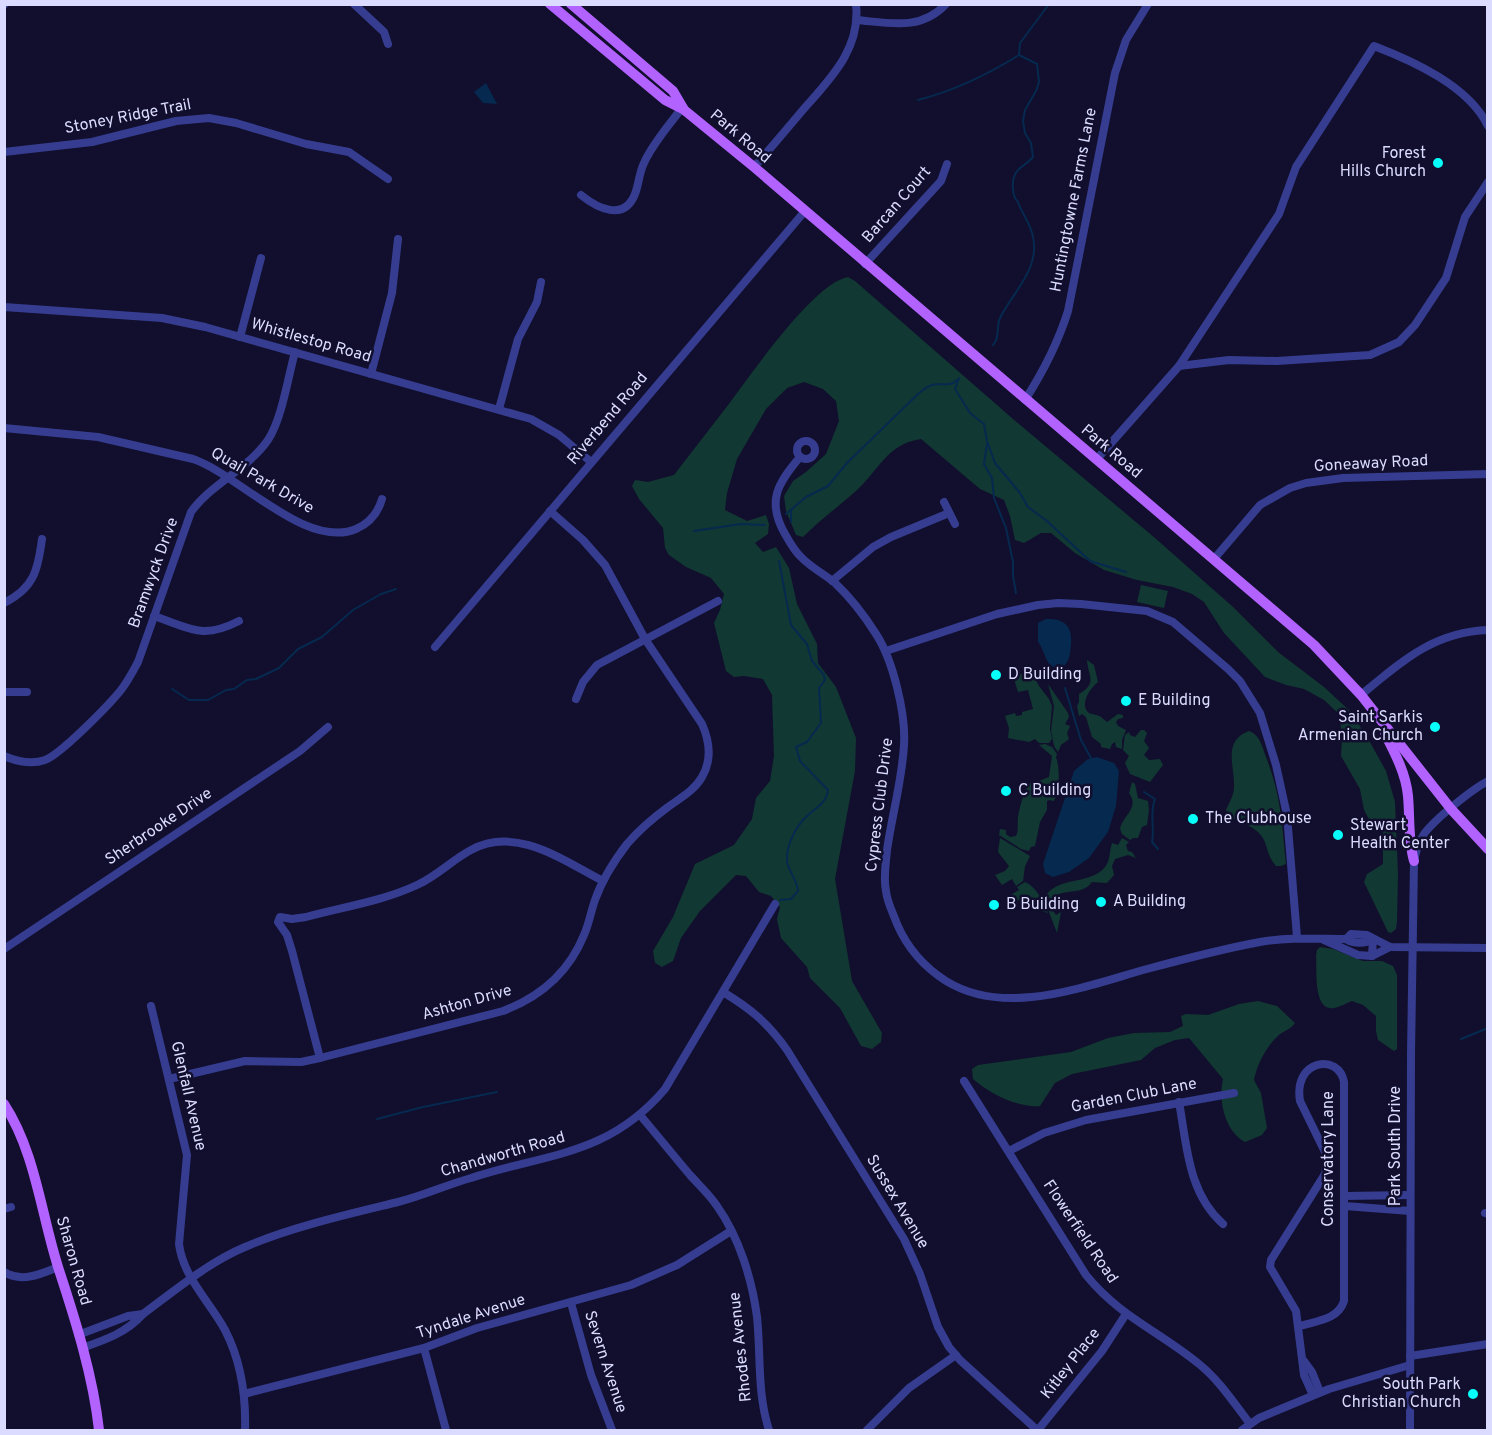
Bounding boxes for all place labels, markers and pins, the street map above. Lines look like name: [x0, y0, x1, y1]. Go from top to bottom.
place label: Forest Hills Church: [1340, 144, 1426, 182]
marker: Forest Hills Church: [1431, 156, 1445, 170]
place label: D Building: [1008, 665, 1082, 685]
marker: D Building: [989, 668, 1003, 682]
place label: E Building: [1138, 691, 1210, 711]
marker: E Building: [1119, 694, 1133, 708]
place label: Saint Sarkis Armenian Church: [1298, 708, 1423, 746]
marker: Saint Sarkis Armenian Church: [1428, 720, 1442, 734]
place label: C Building: [1018, 781, 1091, 801]
marker: C Building: [999, 784, 1013, 798]
place label: The Clubhouse: [1205, 809, 1312, 829]
marker: The Clubhouse: [1186, 812, 1200, 826]
place label: Stewart Health Center: [1350, 816, 1450, 854]
marker: Stewart Health Center: [1331, 828, 1345, 842]
place label: A Building: [1113, 892, 1186, 912]
place label: B Building: [1006, 895, 1079, 915]
marker: A Building: [1094, 895, 1108, 909]
marker: B Building: [987, 898, 1001, 912]
place label: South Park Christian Church: [1341, 1375, 1461, 1413]
marker: South Park Christian Church: [1466, 1387, 1480, 1401]

